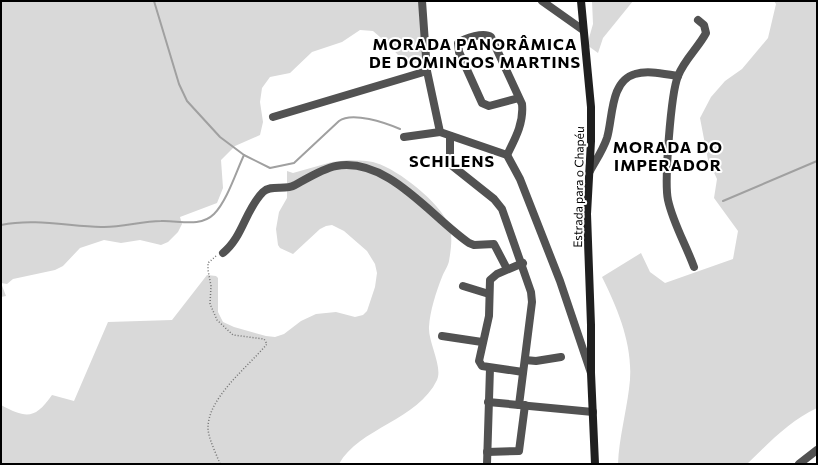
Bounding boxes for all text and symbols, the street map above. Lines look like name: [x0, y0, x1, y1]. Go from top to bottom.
district label: MORADA PANORÂMICA DE DOMINGOS MARTINS: [369, 34, 581, 71]
street label: Estrada para o Chapéu: [570, 126, 586, 248]
district label: MORADA DO IMPERADOR: [613, 137, 723, 174]
district label: SCHILENS: [409, 151, 495, 170]

